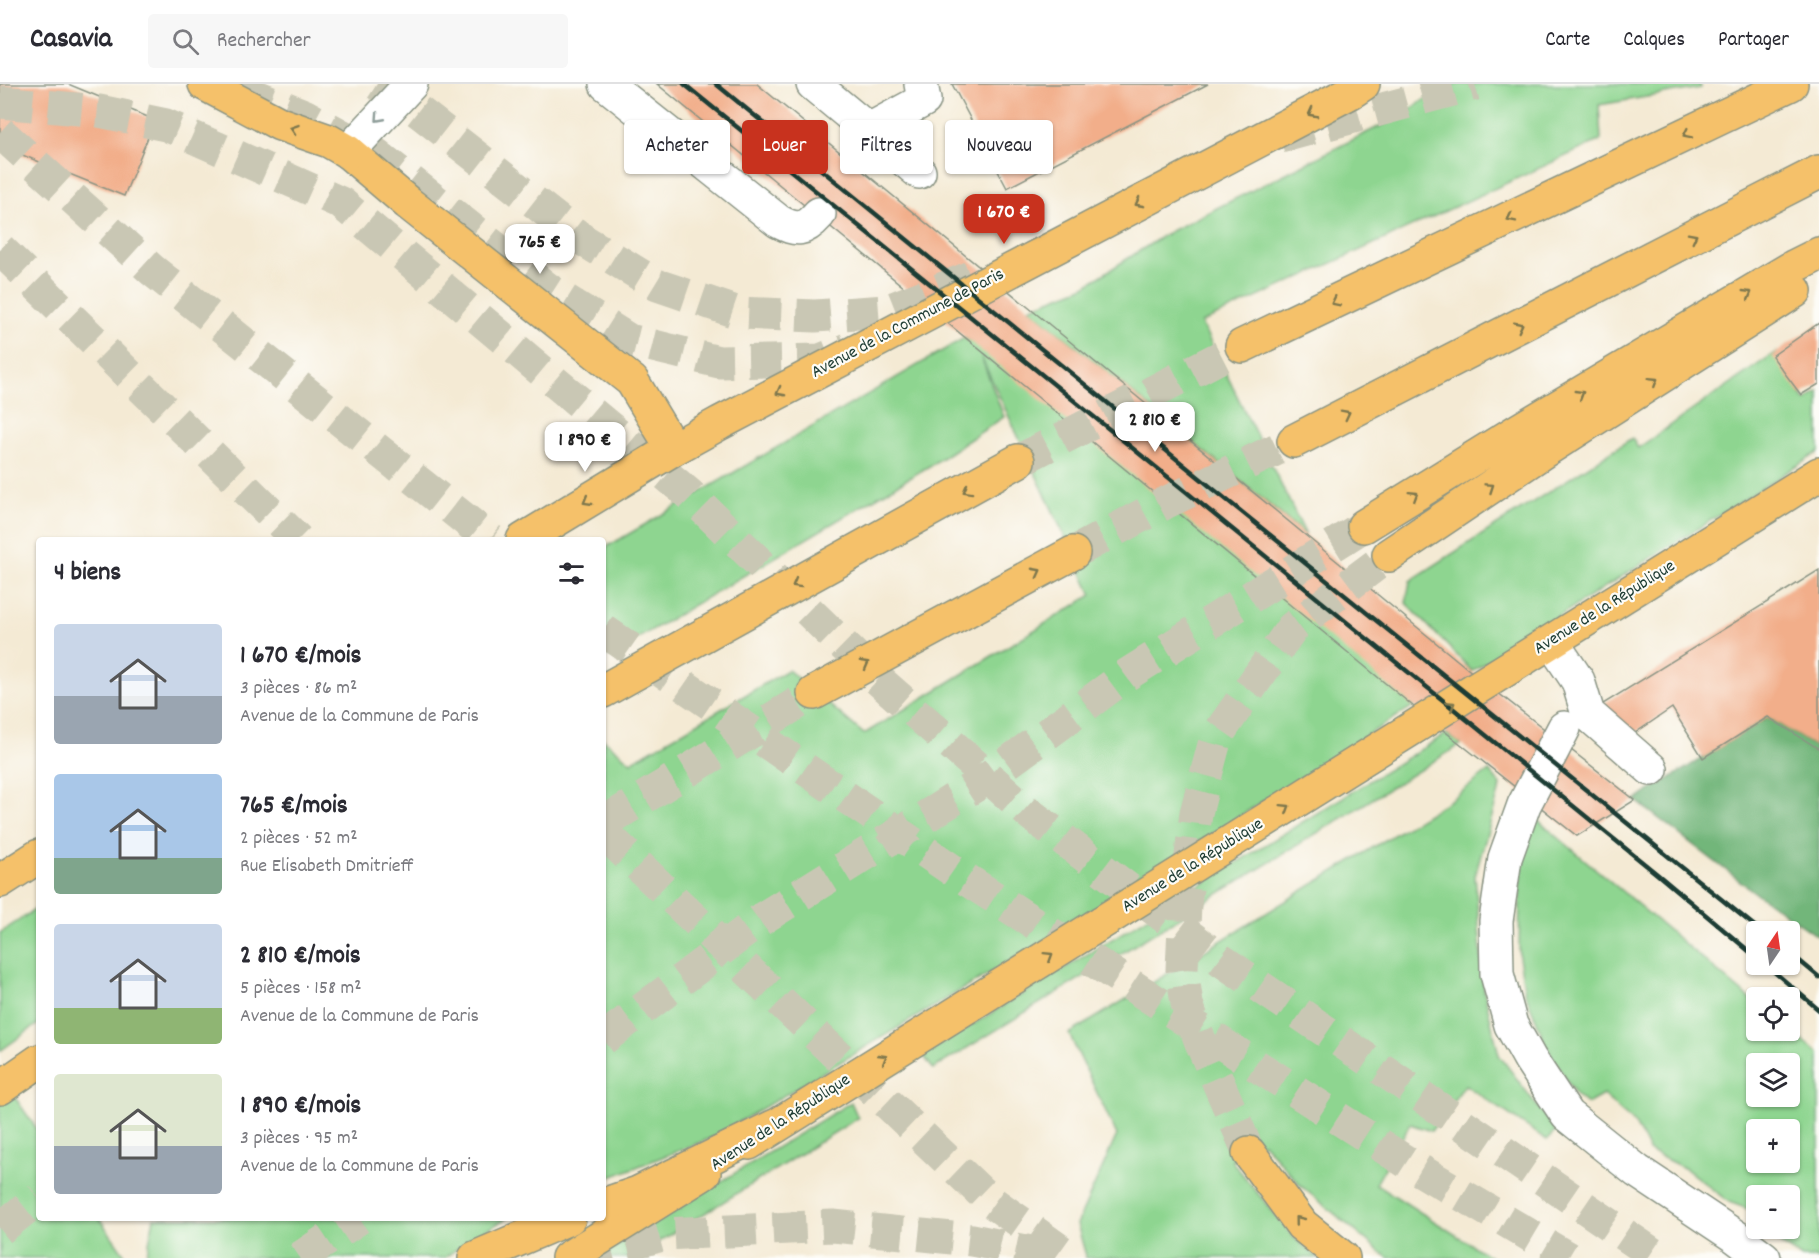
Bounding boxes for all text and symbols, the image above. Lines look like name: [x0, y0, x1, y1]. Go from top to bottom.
search box: [148, 14, 568, 68]
text: Casavia: [30, 21, 112, 61]
icon: search: [169, 25, 202, 58]
text: Rechercher: [217, 26, 311, 57]
text: Carte: [1545, 26, 1590, 56]
text: Calques: [1623, 26, 1685, 56]
text: Partager: [1718, 26, 1789, 56]
one-way arrow: [1307, 106, 1318, 117]
one-way arrow: [375, 111, 386, 121]
chip: Acheter: [624, 120, 730, 174]
chip: Louer: [742, 120, 828, 174]
chip: Filtres: [840, 120, 933, 174]
chip: Nouveau: [945, 120, 1053, 174]
one-way arrow: [289, 123, 300, 136]
one-way arrow: [1683, 126, 1694, 138]
pin: 1 670 €: [949, 194, 1059, 245]
one-way arrow: [1134, 196, 1145, 208]
text: 1 670 €: [977, 199, 1031, 227]
one-way arrow: [1507, 210, 1518, 222]
pin: 765 €: [498, 224, 582, 275]
text: 765 €: [519, 229, 561, 257]
one-way arrow: [1687, 233, 1697, 244]
street label: Avenue de la Commune de Paris: [807, 262, 1009, 386]
one-way arrow: [1742, 290, 1752, 301]
one-way arrow: [1331, 294, 1342, 306]
one-way arrow: [1513, 321, 1524, 333]
one-way arrow: [1647, 378, 1658, 389]
one-way arrow: [776, 385, 787, 396]
one-way arrow: [1574, 389, 1584, 401]
pin: 2 810 €: [1100, 402, 1210, 453]
text: 2 810 €: [1129, 407, 1181, 435]
one-way arrow: [1339, 410, 1350, 421]
pin: 1 890 €: [530, 422, 640, 473]
text: 1 890 €: [559, 427, 611, 455]
one-way arrow: [963, 483, 973, 494]
one-way arrow: [1483, 483, 1494, 494]
one-way arrow: [1408, 491, 1418, 503]
one-way arrow: [583, 494, 593, 506]
street label: Avenue de la République: [1530, 554, 1681, 662]
text: 4 biens: [54, 555, 121, 592]
icon: filters: [555, 557, 588, 590]
one-way arrow: [1030, 568, 1041, 579]
one-way arrow: [792, 577, 803, 588]
text: 1 670 €/mois: [240, 638, 362, 675]
icon: home: [102, 648, 174, 720]
one-way arrow: [859, 660, 869, 672]
text: 3 pièces · 86 m²: [240, 675, 357, 703]
one-way arrow: [1444, 701, 1455, 712]
text: Avenue de la Commune de Paris: [240, 703, 479, 731]
text: 765 €/mois: [240, 788, 348, 825]
icon: home: [102, 798, 174, 870]
one-way arrow: [1280, 804, 1290, 816]
street label: Avenue de la République: [1118, 812, 1269, 920]
text: 2 pièces · 52 m²: [240, 825, 357, 853]
text: Rue Elisabeth Dmitrieff: [240, 853, 414, 881]
north arrow: [1746, 921, 1800, 975]
map controls: [1746, 921, 1800, 1239]
text: 2 810 €/mois: [240, 938, 361, 975]
icon: home: [102, 948, 174, 1020]
one-way arrow: [1043, 951, 1053, 963]
text: 5 pièces · 158 m²: [240, 975, 362, 1003]
button: locate: [1746, 987, 1800, 1041]
text: Avenue de la Commune de Paris: [240, 1003, 479, 1031]
button: layers: [1746, 1053, 1800, 1107]
one-way arrow: [877, 1054, 887, 1066]
street label: Avenue de la République: [706, 1068, 856, 1178]
text: 1 890 €/mois: [240, 1088, 361, 1125]
icon: home: [102, 1098, 174, 1170]
button: +: [1746, 1119, 1800, 1173]
text: 3 pièces · 95 m²: [240, 1125, 358, 1153]
text: Avenue de la Commune de Paris: [240, 1153, 479, 1181]
button: −: [1746, 1185, 1800, 1239]
one-way arrow: [1295, 1216, 1306, 1227]

